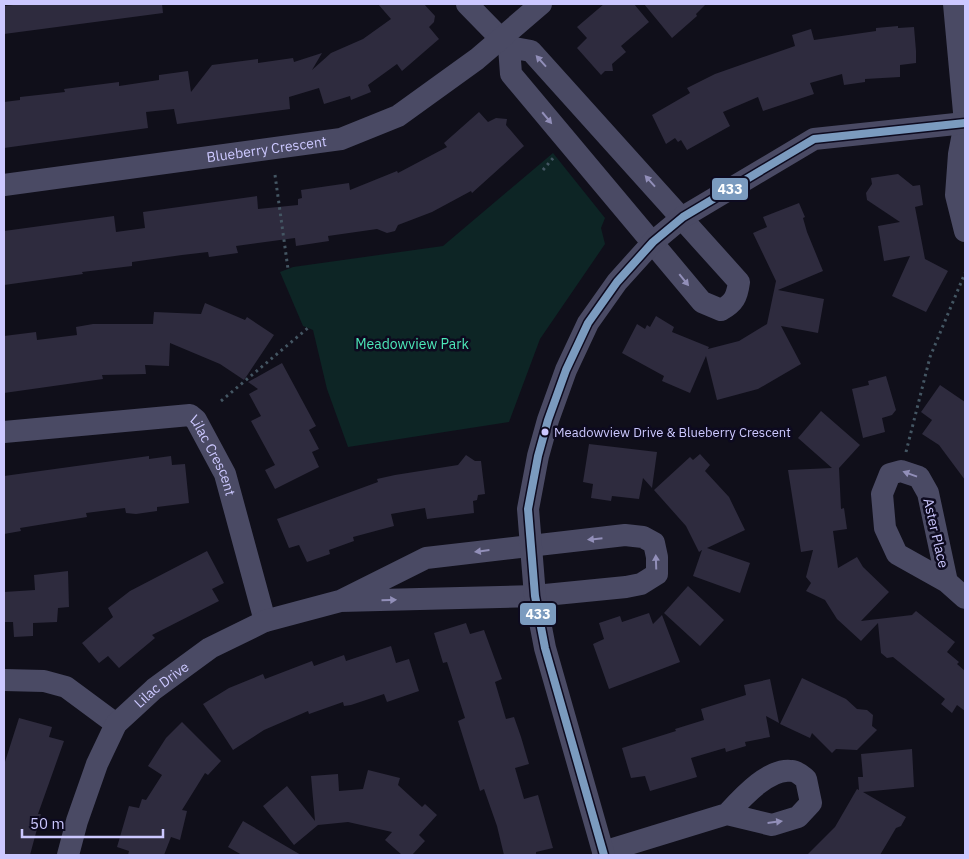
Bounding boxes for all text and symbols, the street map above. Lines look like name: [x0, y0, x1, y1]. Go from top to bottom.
one-way arrow: [535, 54, 546, 67]
one-way arrow: [542, 111, 553, 124]
street label: Blueberry Crescent: [205, 132, 328, 166]
one-way arrow: [644, 175, 656, 187]
line badge: 433: [711, 177, 749, 201]
text: 433: [717, 180, 743, 198]
one-way arrow: [678, 273, 690, 285]
park label: Meadowview Park: [355, 335, 469, 353]
street label: Lilac Crescent: [187, 410, 240, 498]
place label: Meadowview Drive & Blueberry Crescent: [554, 424, 791, 441]
marker: Meadowview Drive & Blueberry Crescent: [540, 427, 550, 437]
one-way arrow: [902, 470, 917, 478]
street label: Aster Place: [919, 496, 953, 570]
one-way arrow: [586, 535, 602, 543]
one-way arrow: [474, 547, 490, 555]
one-way arrow: [652, 553, 660, 569]
one-way arrow: [381, 595, 397, 603]
line badge: 433: [519, 602, 557, 626]
text: 433: [525, 605, 551, 623]
street label: Lilac Drive: [130, 657, 193, 712]
scale bar: [22, 806, 164, 838]
text: 50 m: [30, 814, 65, 833]
one-way arrow: [767, 818, 783, 826]

